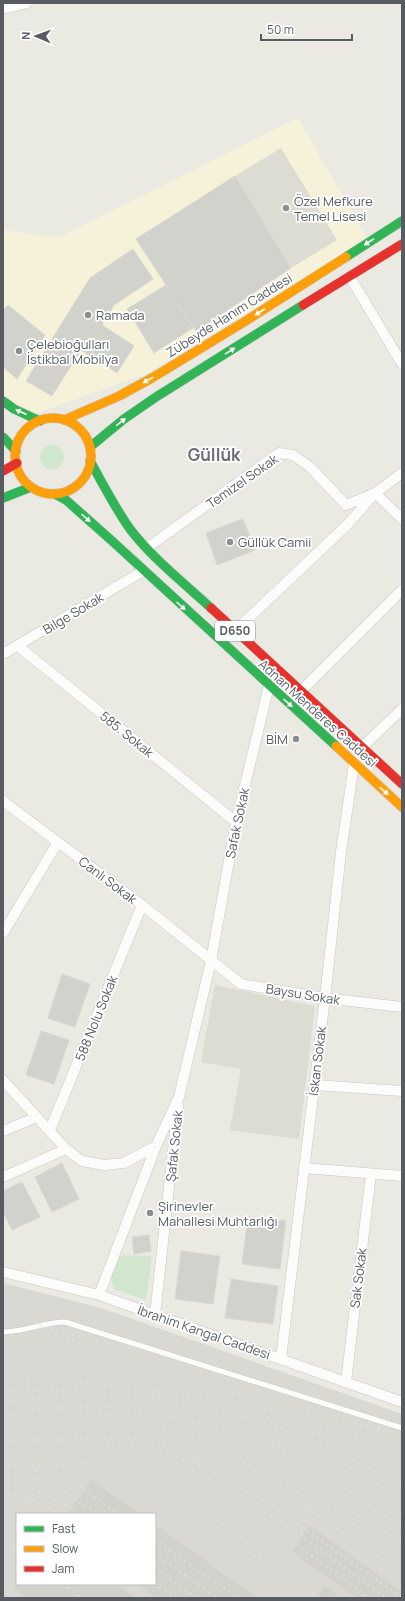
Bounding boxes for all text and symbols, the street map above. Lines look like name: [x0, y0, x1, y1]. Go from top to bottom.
north arrow: [16, 16, 56, 56]
scale bar: [261, 16, 352, 42]
text: 50 m: [267, 21, 294, 38]
text: N: [18, 31, 33, 40]
place label: Özel Mefkure Temel Lisesi: [294, 192, 373, 225]
marker: Özel Mefkure Temel Lisesi: [281, 203, 291, 213]
one-way arrow: [363, 239, 375, 246]
street label: Zübeyde Hanım Caddesi: [163, 269, 295, 361]
place label: Ramada: [96, 306, 145, 324]
one-way arrow: [254, 309, 266, 316]
marker: Ramada: [83, 310, 93, 320]
place label: Çelebioğulları İstikbal Mobilya: [27, 335, 118, 368]
marker: Çelebioğulları İstikbal Mobilya: [14, 346, 24, 356]
one-way arrow: [224, 348, 236, 355]
one-way arrow: [143, 376, 154, 383]
one-way arrow: [16, 409, 27, 415]
one-way arrow: [115, 418, 126, 426]
district label: Güllük: [188, 443, 241, 466]
street label: Temizel Sokak: [203, 449, 282, 512]
one-way arrow: [81, 513, 91, 522]
place label: Güllük Camii: [238, 533, 311, 551]
marker: Güllük Camii: [225, 537, 235, 547]
street label: Bilge Sokak: [39, 588, 107, 638]
one-way arrow: [176, 601, 186, 611]
road number: D650: [215, 621, 255, 641]
street label: Adnan Menderes Caddesi: [255, 655, 381, 771]
one-way arrow: [283, 698, 292, 707]
street label: 585. Sokak: [96, 707, 158, 762]
place label: BİM: [266, 730, 288, 748]
marker: BİM: [291, 734, 301, 744]
street label: Safak Sokak: [221, 786, 253, 860]
one-way arrow: [379, 786, 389, 795]
street label: Canlı Sokak: [75, 852, 141, 908]
street label: 588 Nolu Sokak: [71, 972, 122, 1064]
street label: Baysu Sokak: [265, 979, 342, 1009]
street label: İskan Sokak: [304, 1025, 330, 1097]
street label: Şafak Sokak: [161, 1109, 187, 1183]
place label: Şirinevler Mahallesi Muhtarlığı: [158, 1197, 278, 1230]
marker: Şirinevler Mahallesi Muhtarlığı: [145, 1208, 155, 1218]
street label: Sak Sokak: [345, 1247, 371, 1309]
street label: İbrahim Kangal Caddesi: [135, 1301, 273, 1363]
legend: [16, 1513, 156, 1585]
text: Fast: [52, 1520, 76, 1537]
text: Slow: [52, 1540, 78, 1557]
text: Jam: [52, 1560, 74, 1577]

